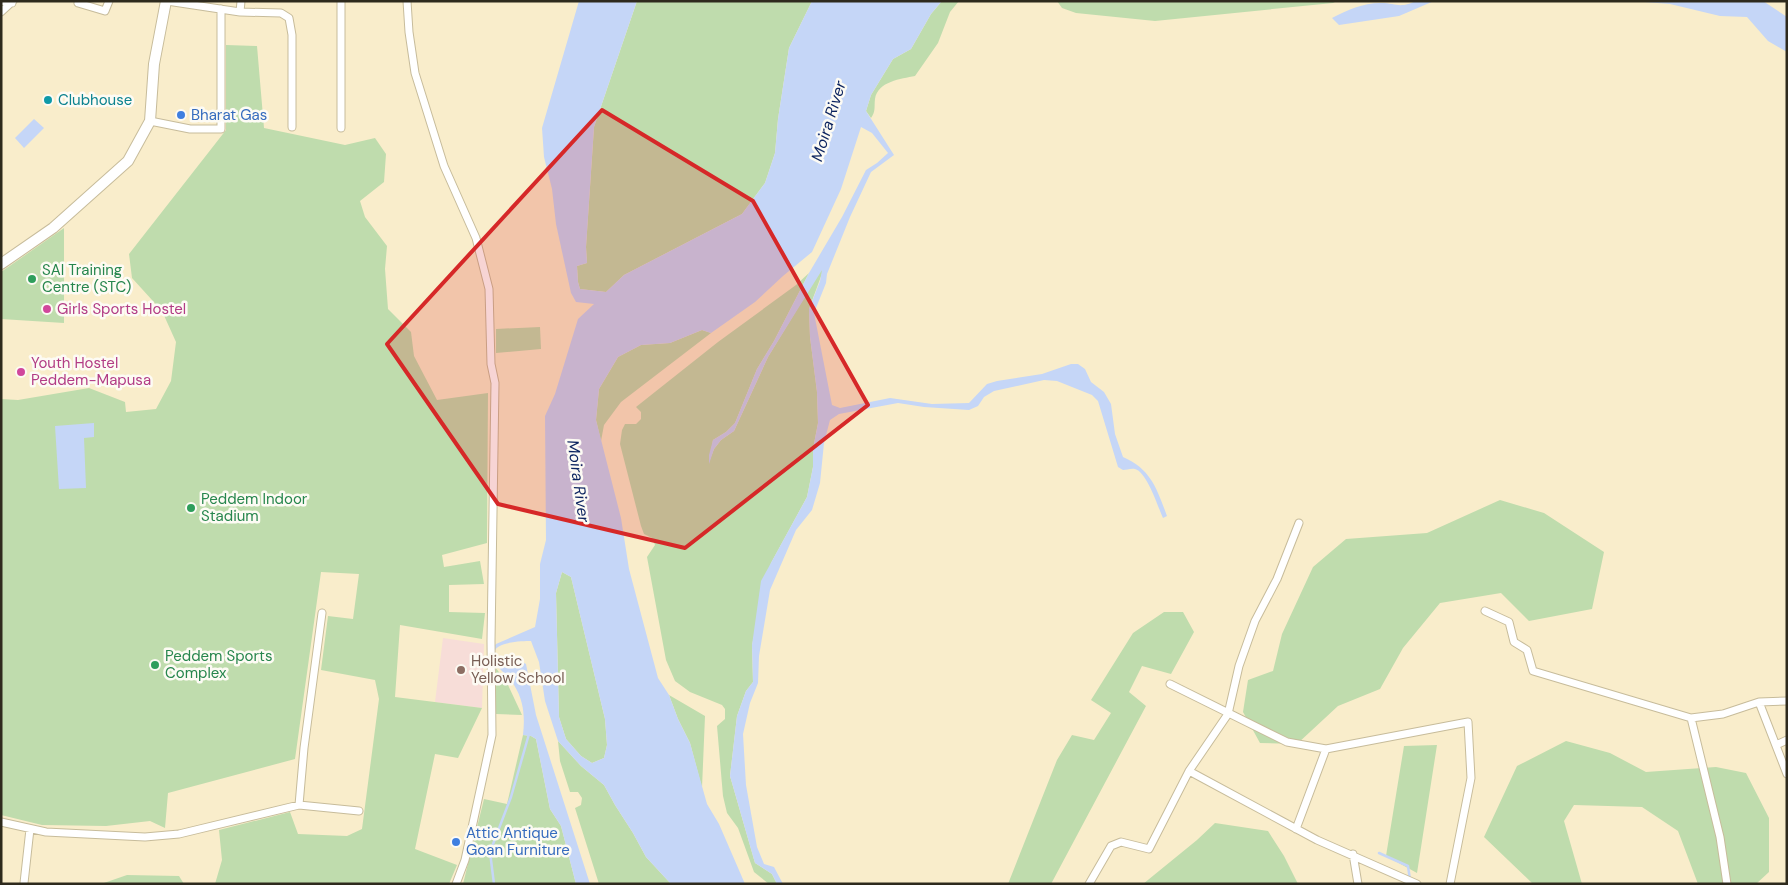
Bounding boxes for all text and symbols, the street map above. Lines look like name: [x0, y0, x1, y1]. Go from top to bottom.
water label: Moira River: [806, 77, 851, 164]
place label: Clubhouse: [58, 90, 132, 110]
marker: Clubhouse: [42, 94, 54, 106]
place label: Bharat Gas: [191, 105, 267, 125]
marker: Bharat Gas: [175, 109, 187, 121]
place label: SAI Training Centre (STC): [42, 260, 131, 297]
marker: SAI Training Centre (STC): [26, 273, 38, 285]
place label: Girls Sports Hostel: [57, 299, 186, 319]
marker: Girls Sports Hostel: [41, 303, 53, 315]
place label: Youth Hostel Peddem-Mapusa: [31, 353, 151, 390]
marker: Youth Hostel Peddem-Mapusa: [15, 366, 27, 378]
water label: Moira River: [562, 439, 595, 525]
place label: Peddem Indoor Stadium: [201, 489, 308, 526]
marker: Peddem Indoor Stadium: [185, 502, 197, 514]
place label: Peddem Sports Complex: [165, 646, 272, 683]
place label: Holistic Yellow School: [471, 651, 565, 688]
marker: Peddem Sports Complex: [149, 659, 161, 671]
marker: Holistic Yellow School: [455, 664, 467, 676]
place label: Attic Antique Goan Furniture: [466, 823, 570, 860]
marker: Attic Antique Goan Furniture: [450, 836, 462, 848]

